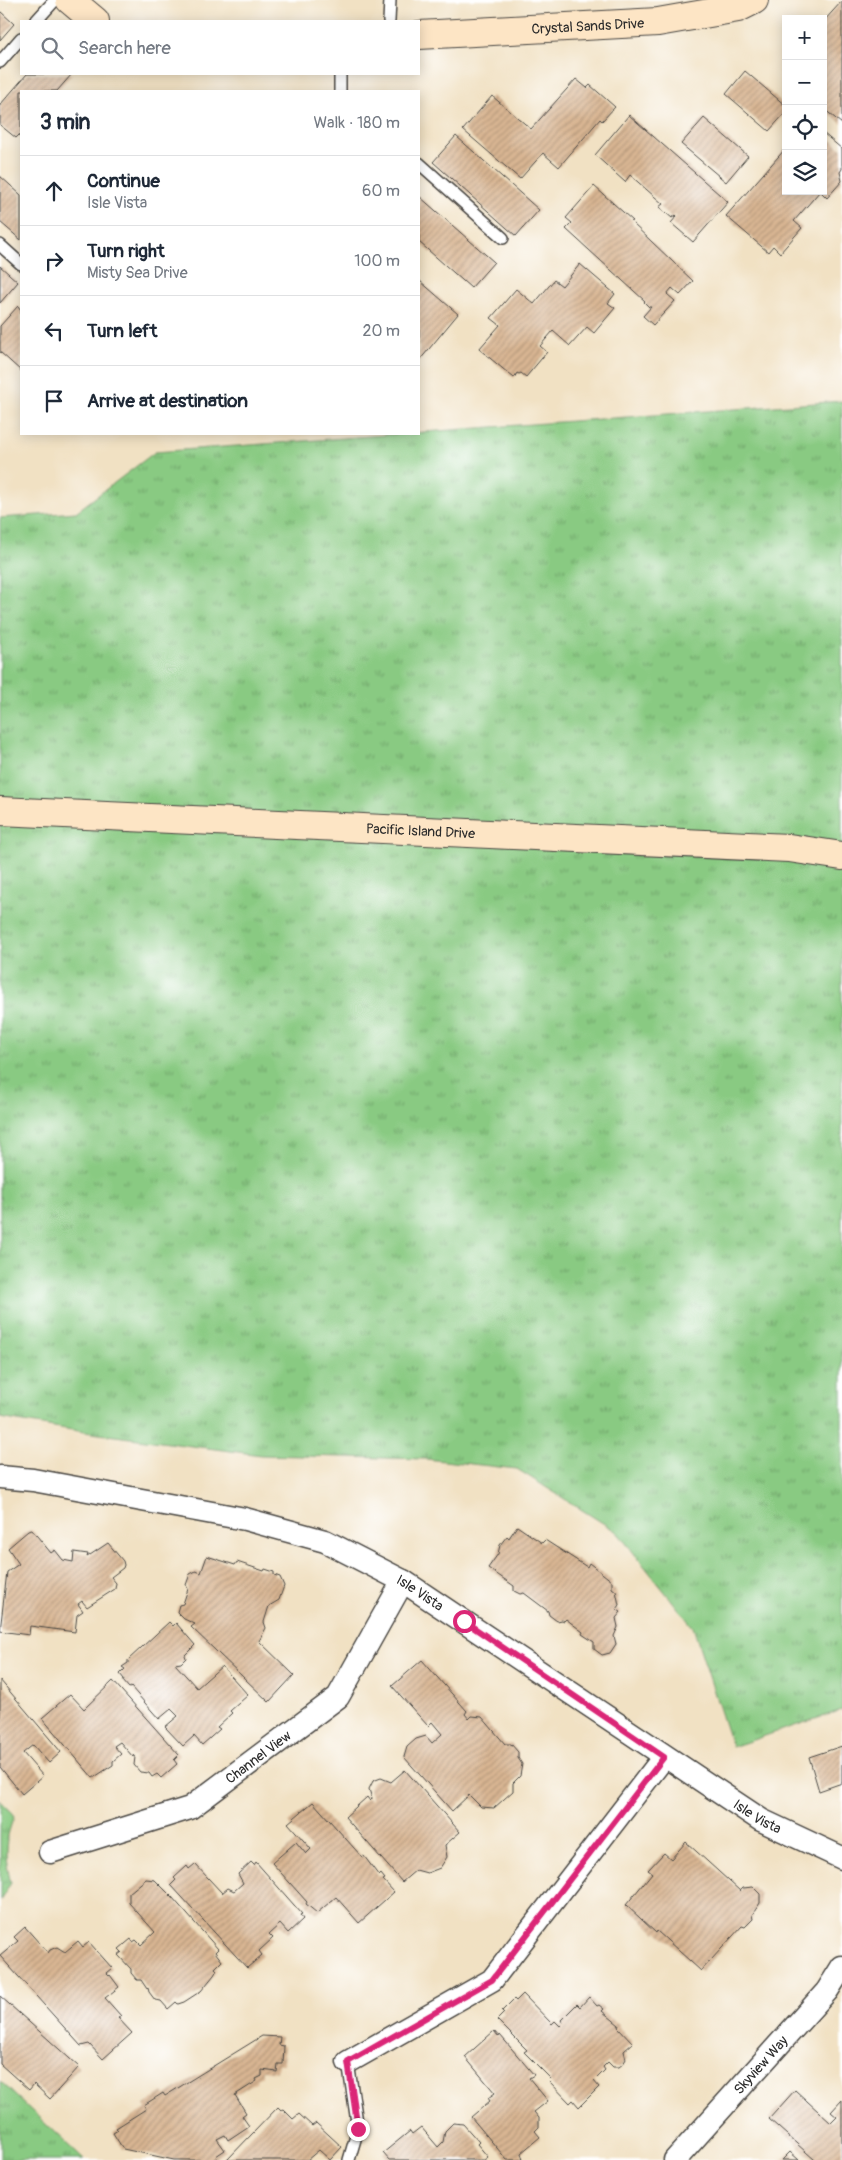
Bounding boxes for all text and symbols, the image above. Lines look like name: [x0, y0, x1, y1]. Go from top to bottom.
street label: Crystal Sands Drive: [531, 15, 645, 38]
map controls: [782, 15, 827, 195]
button: +: [782, 15, 827, 60]
search box: [20, 20, 420, 75]
icon: search: [38, 34, 66, 62]
text: Search here: [78, 36, 171, 60]
button: −: [782, 60, 827, 105]
button: locate: [782, 105, 827, 150]
text: 3 min: [40, 109, 90, 136]
text: Walk · 180 m: [313, 113, 400, 133]
button: layers: [782, 150, 827, 195]
text: Continue: [87, 169, 160, 193]
icon: ahead: [40, 177, 68, 205]
text: 60 m: [362, 181, 400, 201]
text: Isle Vista: [87, 193, 147, 213]
text: Turn right: [87, 239, 165, 263]
icon: right: [40, 247, 68, 275]
text: 100 m: [354, 251, 400, 271]
text: Misty Sea Drive: [87, 263, 188, 283]
icon: left: [40, 317, 68, 345]
text: Turn left: [87, 319, 157, 343]
text: 20 m: [362, 321, 400, 341]
icon: arrive: [40, 387, 68, 415]
text: Arrive at destination: [87, 389, 248, 413]
street label: Pacific Island Drive: [366, 820, 476, 842]
street label: Isle Vista: [394, 1571, 447, 1615]
route start: [453, 1610, 476, 1633]
street label: Channel View: [222, 1727, 295, 1787]
street label: Isle Vista: [730, 1796, 784, 1837]
street label: Skyview Way: [730, 2032, 792, 2098]
route end: [347, 2118, 370, 2141]

